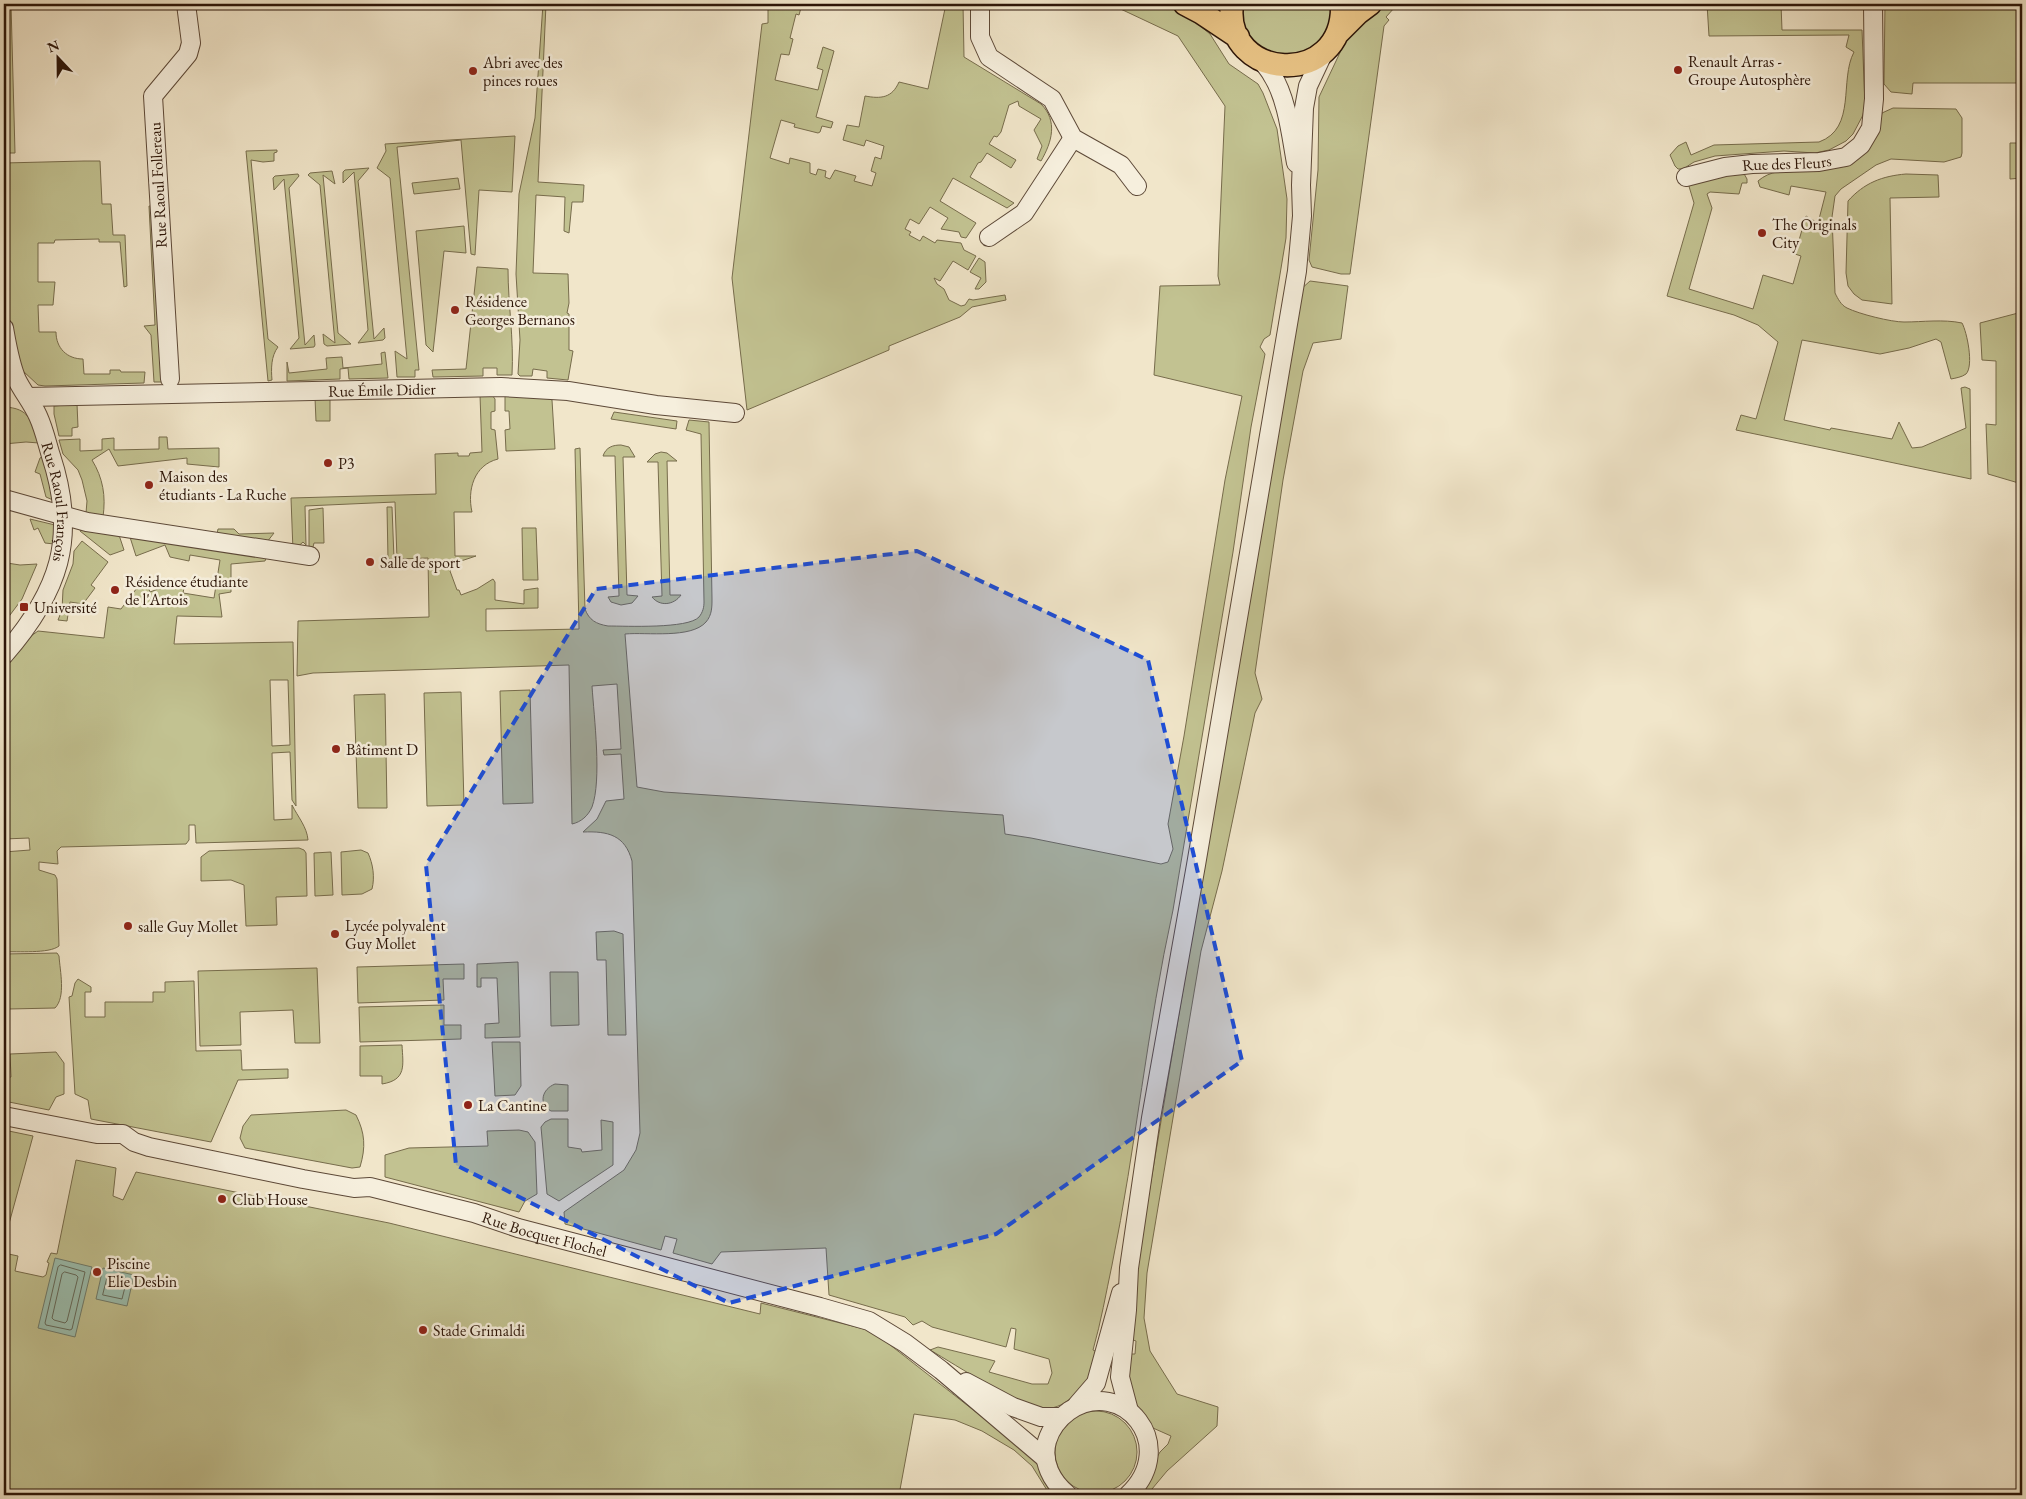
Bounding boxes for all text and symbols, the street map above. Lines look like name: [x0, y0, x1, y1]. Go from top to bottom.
north arrow: [32, 32, 82, 82]
text: N: [45, 35, 62, 56]
place label: Renault Arras - Groupe Autosphère: [1688, 51, 1811, 90]
place label: Abri avec des pinces roues: [482, 52, 563, 91]
marker: Renault Arras - Groupe Autosphère: [1672, 64, 1684, 76]
marker: Abri avec des pinces roues: [467, 65, 479, 77]
street label: Rue Raoul Follereau: [144, 121, 172, 249]
street label: Rue des Fleurs: [1741, 149, 1833, 176]
place label: The Originals City: [1772, 214, 1857, 253]
marker: The Originals City: [1756, 227, 1768, 239]
place label: Résidence Georges Bernanos: [465, 291, 575, 330]
marker: Résidence Georges Bernanos: [449, 304, 461, 316]
street label: Rue Émile Didier: [328, 378, 437, 401]
street label: Rue Raoul François: [37, 439, 74, 564]
place label: P3: [338, 453, 355, 474]
marker: P3: [322, 457, 334, 469]
place label: Maison des étudiants - La Ruche: [159, 466, 286, 505]
marker: Maison des étudiants - La Ruche: [143, 479, 155, 491]
place label: Salle de sport: [380, 552, 460, 573]
marker: Salle de sport: [364, 556, 376, 568]
place label: Résidence étudiante de l'Artois: [125, 571, 248, 610]
marker: Résidence étudiante de l'Artois: [109, 584, 121, 596]
place label: Université: [34, 597, 97, 618]
marker: Université: [18, 601, 30, 613]
place label: Bâtiment D: [346, 739, 418, 760]
marker: Bâtiment D: [330, 743, 342, 755]
place label: Lycée polyvalent Guy Mollet: [345, 915, 445, 954]
place label: salle Guy Mollet: [138, 916, 238, 937]
marker: salle Guy Mollet: [122, 920, 134, 932]
marker: Lycée polyvalent Guy Mollet: [329, 928, 341, 940]
place label: La Cantine: [478, 1095, 547, 1116]
marker: La Cantine: [462, 1099, 474, 1111]
place label: Club House: [232, 1189, 308, 1210]
marker: Club House: [216, 1193, 228, 1205]
street label: Rue Bocquet Flochel: [479, 1206, 609, 1261]
place label: Piscine Elie Desbin: [107, 1253, 178, 1292]
marker: Piscine Elie Desbin: [91, 1266, 103, 1278]
place label: Stade Grimaldi: [433, 1320, 525, 1341]
marker: Stade Grimaldi: [417, 1324, 429, 1336]

